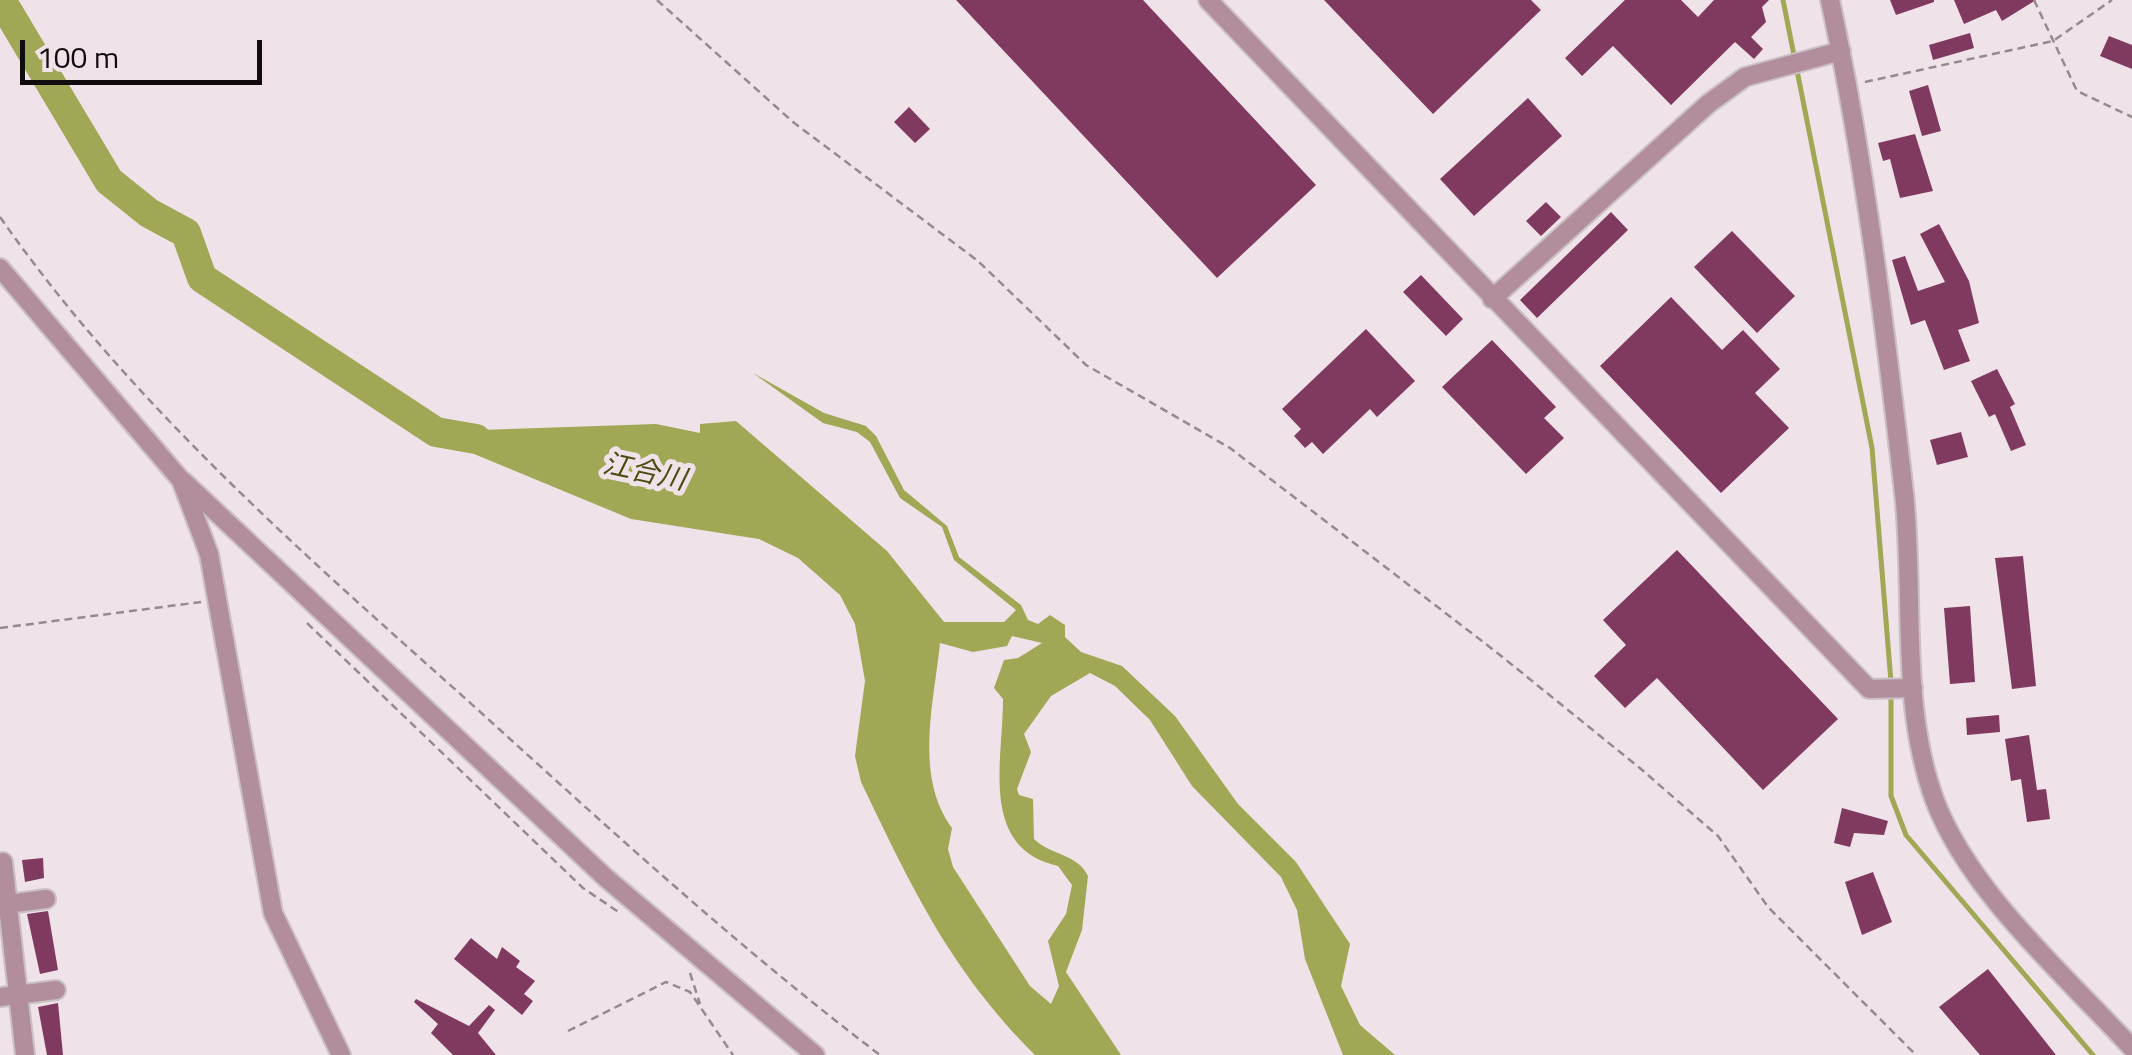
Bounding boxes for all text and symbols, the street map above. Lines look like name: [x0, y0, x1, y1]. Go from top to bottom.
scale bar: [25, 20, 268, 82]
text: 100 m: [37, 34, 119, 80]
water label: 江合川: [599, 449, 689, 499]

